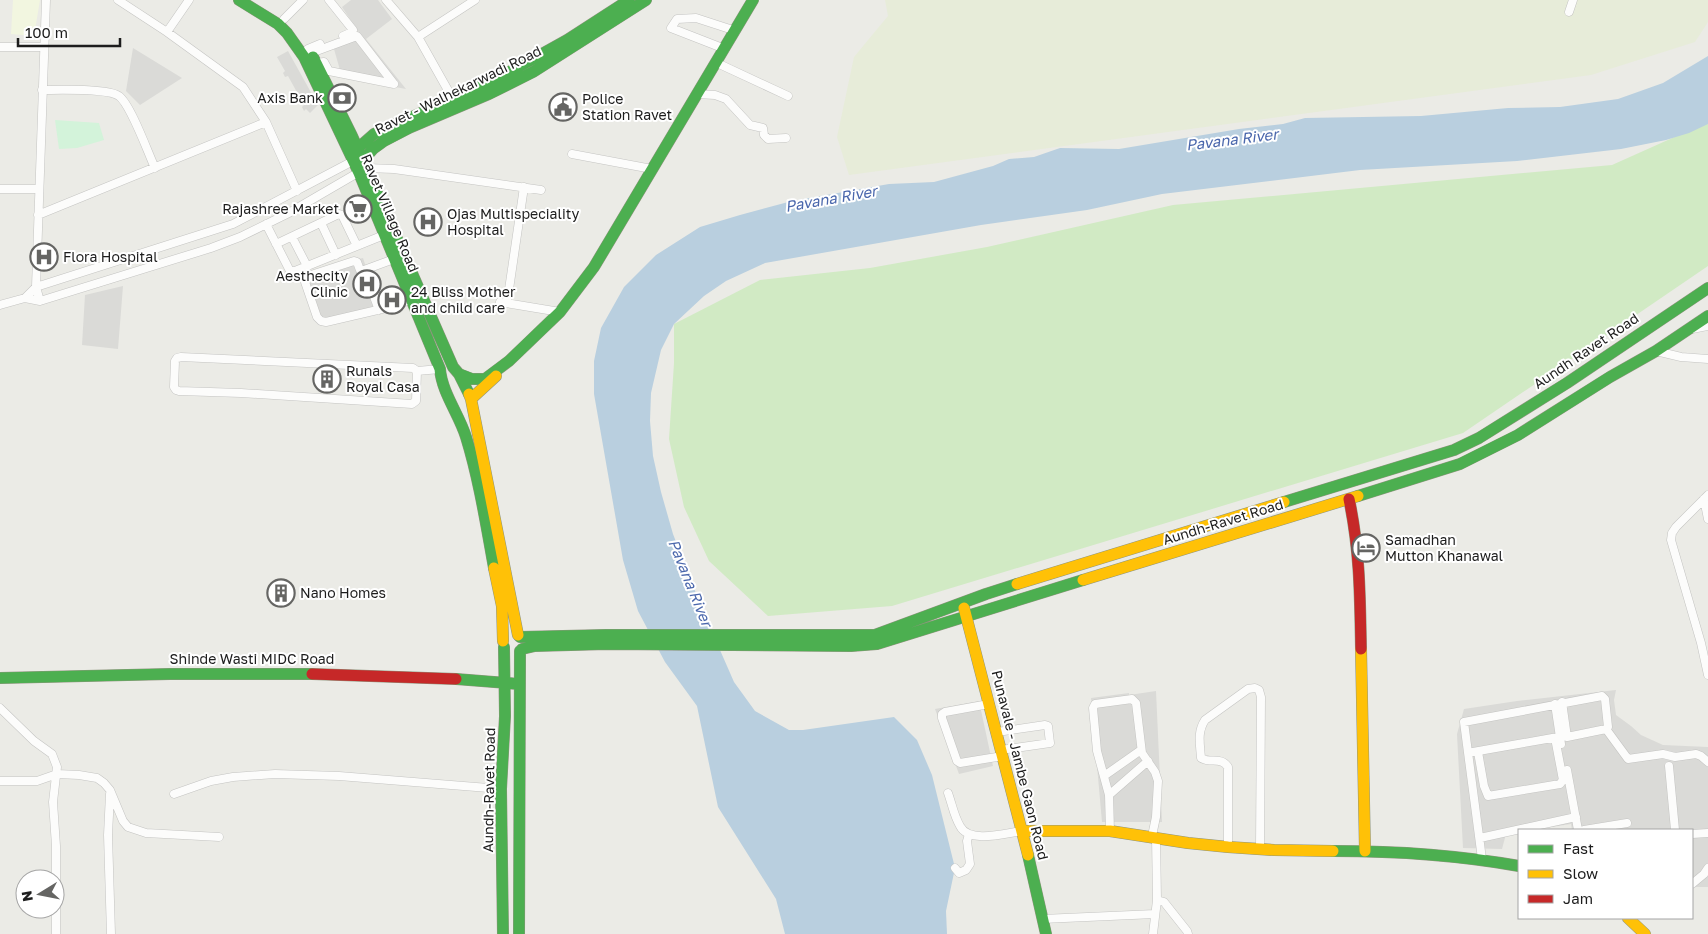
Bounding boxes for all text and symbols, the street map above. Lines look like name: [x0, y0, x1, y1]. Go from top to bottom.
scale bar: [18, 15, 120, 47]
text: 100 m: [25, 23, 68, 41]
street label: Ravet - Walhekarwadi Road: [372, 42, 544, 137]
bank icon: Axis Bank: [327, 83, 357, 113]
place label: Axis Bank: [257, 89, 323, 106]
place label: Police Station Ravet: [582, 90, 672, 123]
public building icon: Police Station Ravet: [548, 92, 578, 122]
water label: Pavana River: [1185, 124, 1281, 154]
street label: Ravet Village Road: [358, 151, 423, 274]
water label: Pavana River: [784, 181, 880, 215]
supermarket icon: Rajashree Market: [343, 194, 373, 224]
place label: Rajashree Market: [222, 200, 339, 217]
place label: Ojas Multispeciality Hospital: [447, 205, 580, 238]
hospital icon: Ojas Multispeciality Hospital: [413, 207, 443, 237]
hospital icon: Flora Hospital: [29, 242, 59, 272]
place label: Flora Hospital: [63, 248, 158, 265]
place label: Aesthecity Clinic: [276, 267, 348, 300]
hospital icon: Aesthecity Clinic: [352, 269, 382, 299]
place label: 24 Bliss Mother and child care: [411, 283, 516, 316]
hospital icon: 24 Bliss Mother and child care: [377, 285, 407, 315]
street label: Aundh Ravet Road: [1530, 309, 1641, 392]
place label: Runals Royal Casa: [346, 362, 420, 395]
building icon: Runals Royal Casa: [312, 364, 342, 394]
street label: Aundh-Ravet Road: [1161, 495, 1285, 548]
place label: Samadhan Mutton Khanawal: [1385, 531, 1503, 564]
hotel icon: Samadhan Mutton Khanawal: [1351, 533, 1381, 563]
water label: Pavana River: [665, 536, 717, 631]
building icon: Nano Homes: [266, 578, 296, 608]
place label: Nano Homes: [300, 584, 386, 601]
street label: Shinde Wasti MIDC Road: [170, 650, 334, 667]
street label: Punavale - Jambe Gaon Road: [989, 668, 1052, 861]
street label: Aundh-Ravet Road: [479, 727, 498, 853]
legend: [1518, 829, 1693, 919]
text: Fast: [1563, 839, 1594, 857]
text: Slow: [1563, 864, 1598, 882]
north arrow: [15, 869, 65, 919]
text: Jam: [1563, 889, 1593, 907]
text: N: [17, 890, 36, 903]

